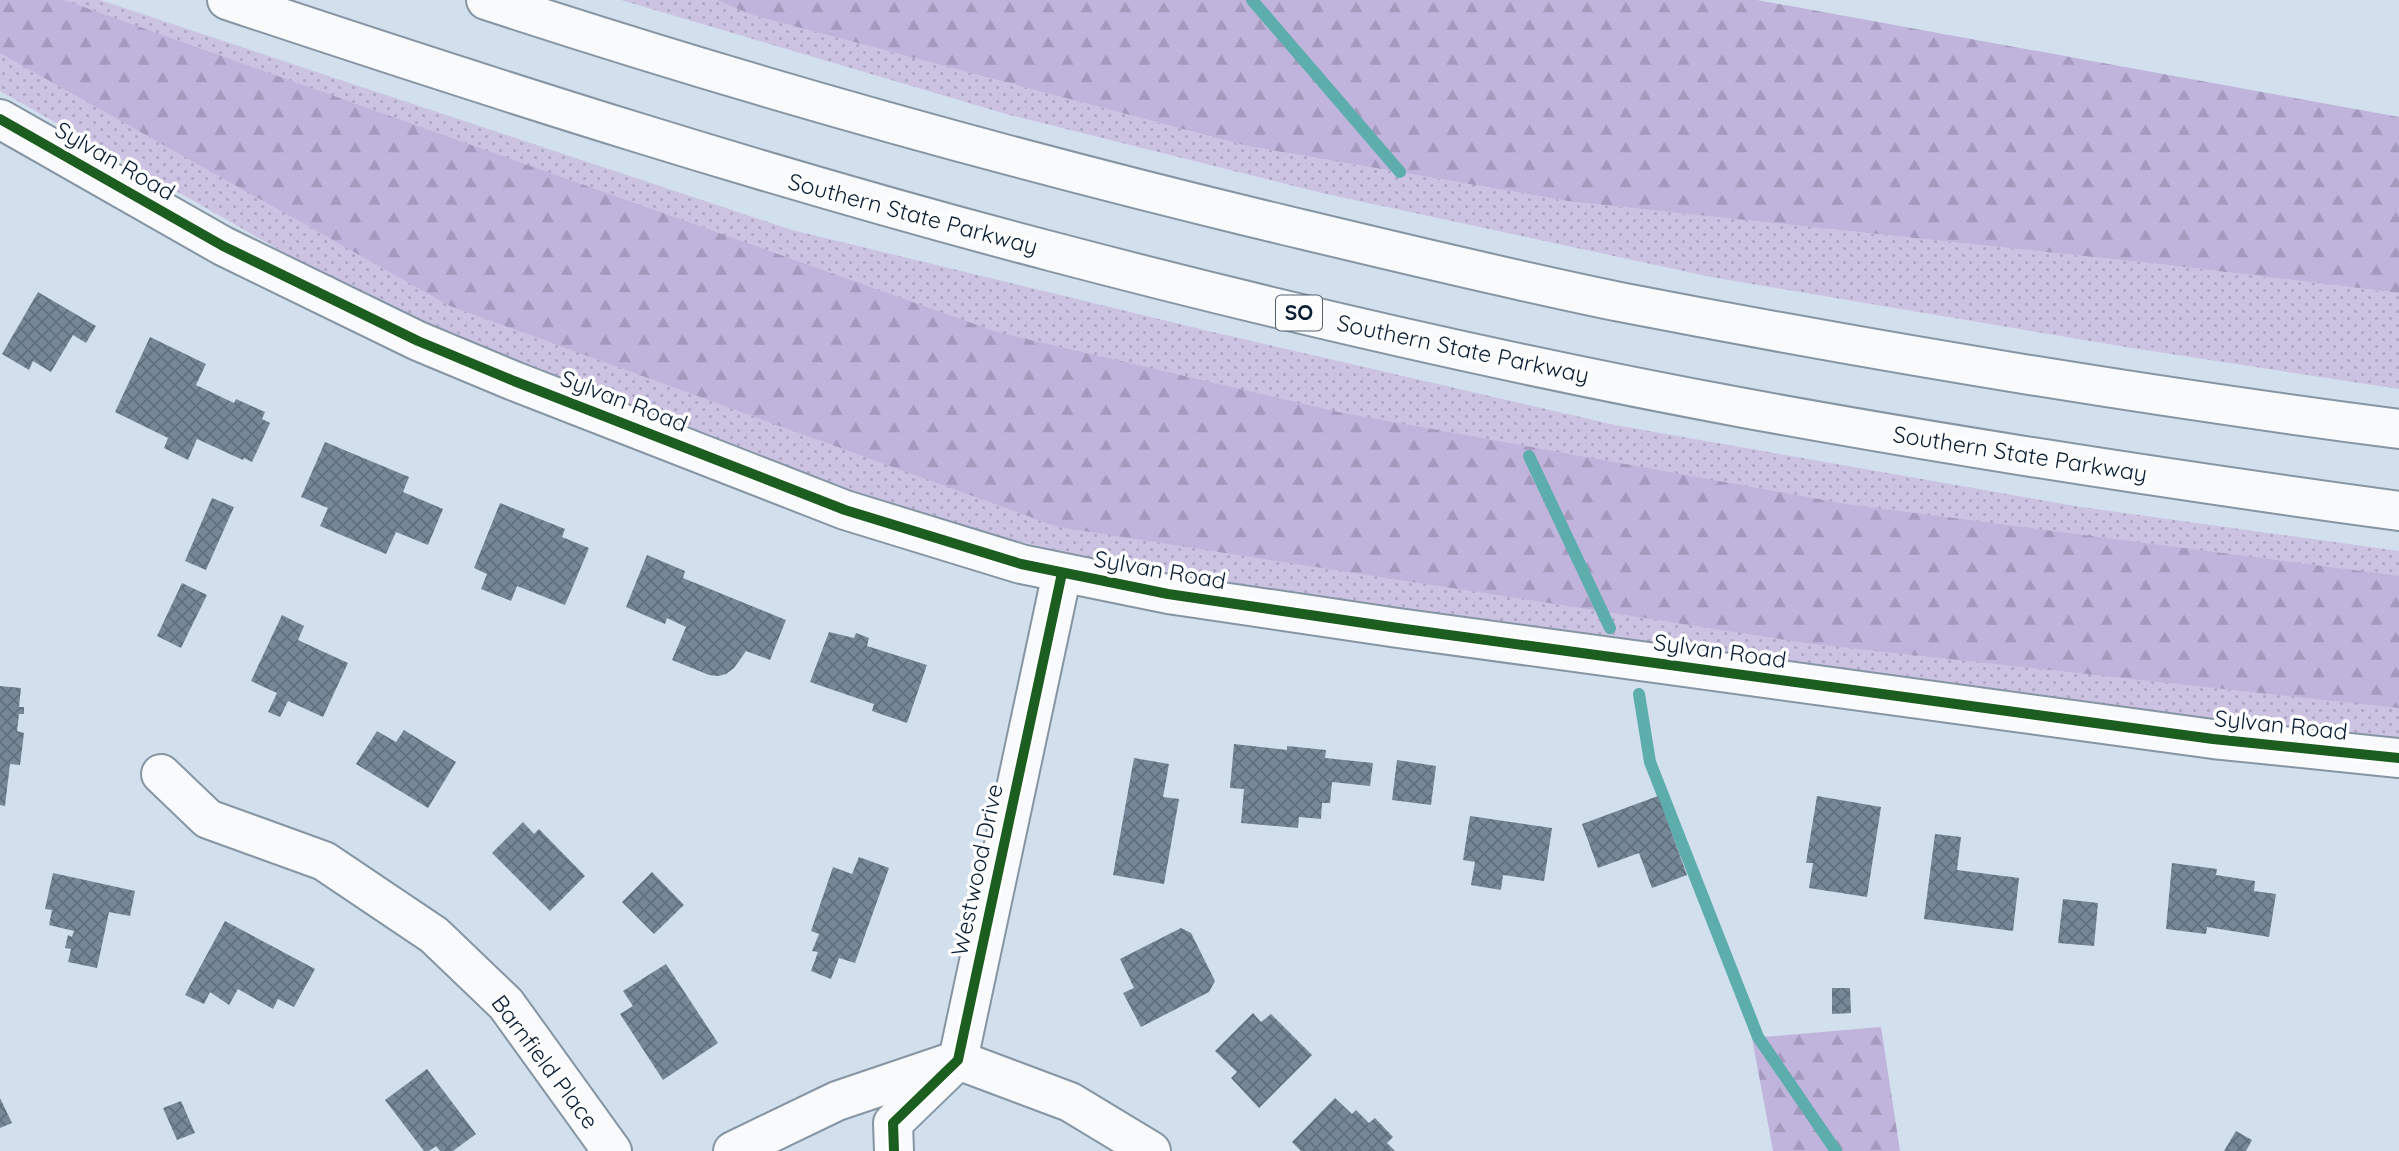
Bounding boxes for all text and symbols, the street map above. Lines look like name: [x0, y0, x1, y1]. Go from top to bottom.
street label: Sylvan Road: [50, 115, 180, 206]
street label: Southern State Parkway: [785, 166, 1041, 261]
road number: SO: [1276, 296, 1322, 330]
street label: Southern State Parkway: [1334, 308, 1592, 389]
street label: Sylvan Road: [557, 363, 692, 438]
street label: Southern State Parkway: [1891, 419, 2149, 488]
street label: Sylvan Road: [1092, 544, 1228, 595]
street label: Sylvan Road: [1652, 627, 1788, 674]
street label: Sylvan Road: [2213, 703, 2349, 746]
street label: Westwood Drive: [944, 781, 1009, 959]
street label: Barnfield Place: [486, 989, 605, 1134]

